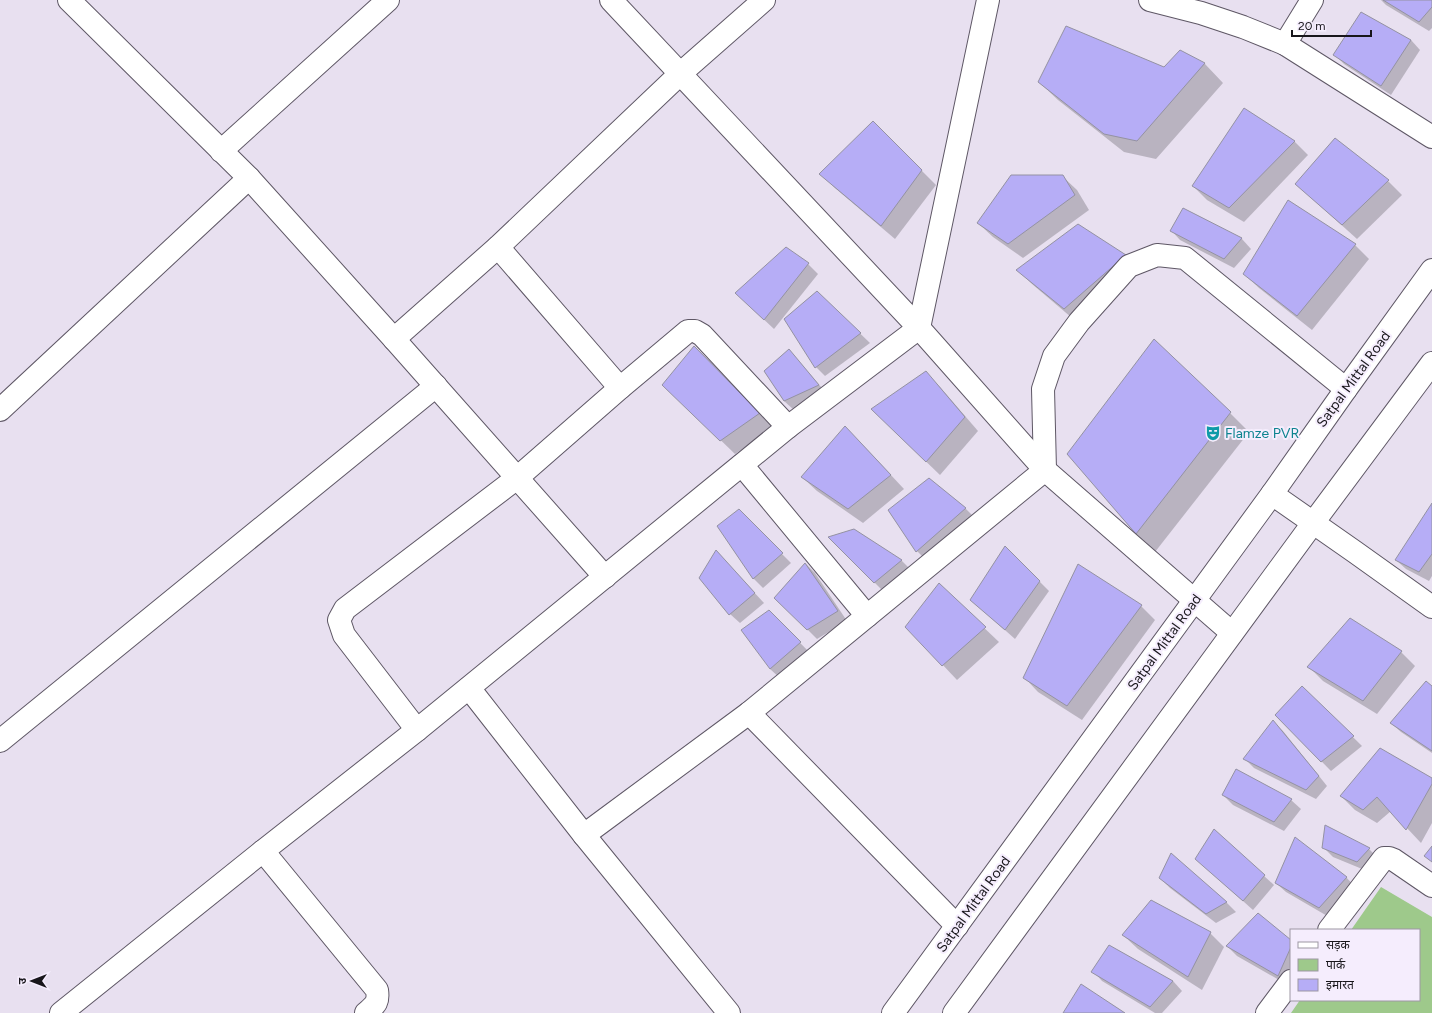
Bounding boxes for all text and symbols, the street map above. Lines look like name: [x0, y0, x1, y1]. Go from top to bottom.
scale bar: [1292, 12, 1371, 38]
text: 20 m: [1298, 19, 1326, 33]
street label: Satpal Mittal Road: [1313, 328, 1394, 431]
theatre icon: Flamze PVR: [1204, 424, 1222, 442]
place label: Flamze PVR: [1225, 425, 1300, 442]
street label: Satpal Mittal Road: [1124, 591, 1205, 694]
street label: Satpal Mittal Road: [933, 853, 1014, 956]
legend: [1290, 929, 1420, 1001]
text: सड़क: [1326, 938, 1351, 952]
text: पार्क: [1326, 958, 1346, 972]
north arrow: [12, 961, 52, 1001]
text: उ: [16, 977, 29, 984]
text: इमारत: [1326, 978, 1355, 992]

